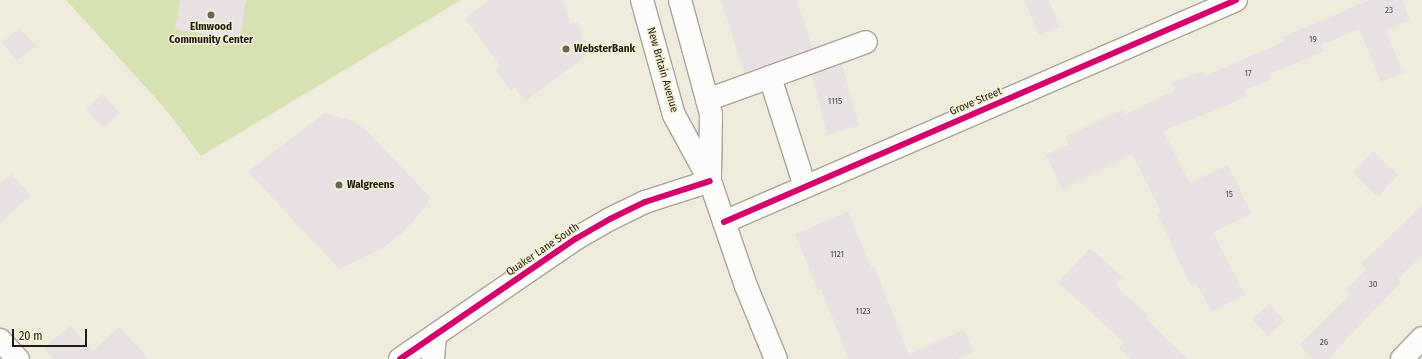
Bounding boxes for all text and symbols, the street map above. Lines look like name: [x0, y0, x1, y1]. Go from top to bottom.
house number: 23: [1385, 5, 1393, 15]
marker: Elmwood Community Center: [206, 10, 216, 20]
place label: Elmwood Community Center: [169, 21, 253, 47]
street label: New Britain Avenue: [644, 26, 680, 114]
house number: 19: [1309, 34, 1317, 44]
place label: WebsterBank: [574, 42, 635, 56]
marker: WebsterBank: [561, 44, 571, 54]
house number: 17: [1244, 68, 1252, 78]
street label: Grove Street: [948, 85, 1004, 119]
house number: 1115: [828, 96, 842, 106]
place label: Walgreens: [347, 178, 394, 192]
marker: Walgreens: [334, 180, 344, 190]
house number: 15: [1225, 189, 1233, 199]
street label: Quaker Lane South: [504, 221, 582, 279]
house number: 1121: [830, 249, 844, 259]
house number: 30: [1369, 279, 1377, 289]
house number: 1123: [856, 306, 870, 316]
scale bar: [14, 321, 89, 347]
text: 20 m: [19, 329, 43, 343]
house number: 26: [1320, 337, 1328, 347]

